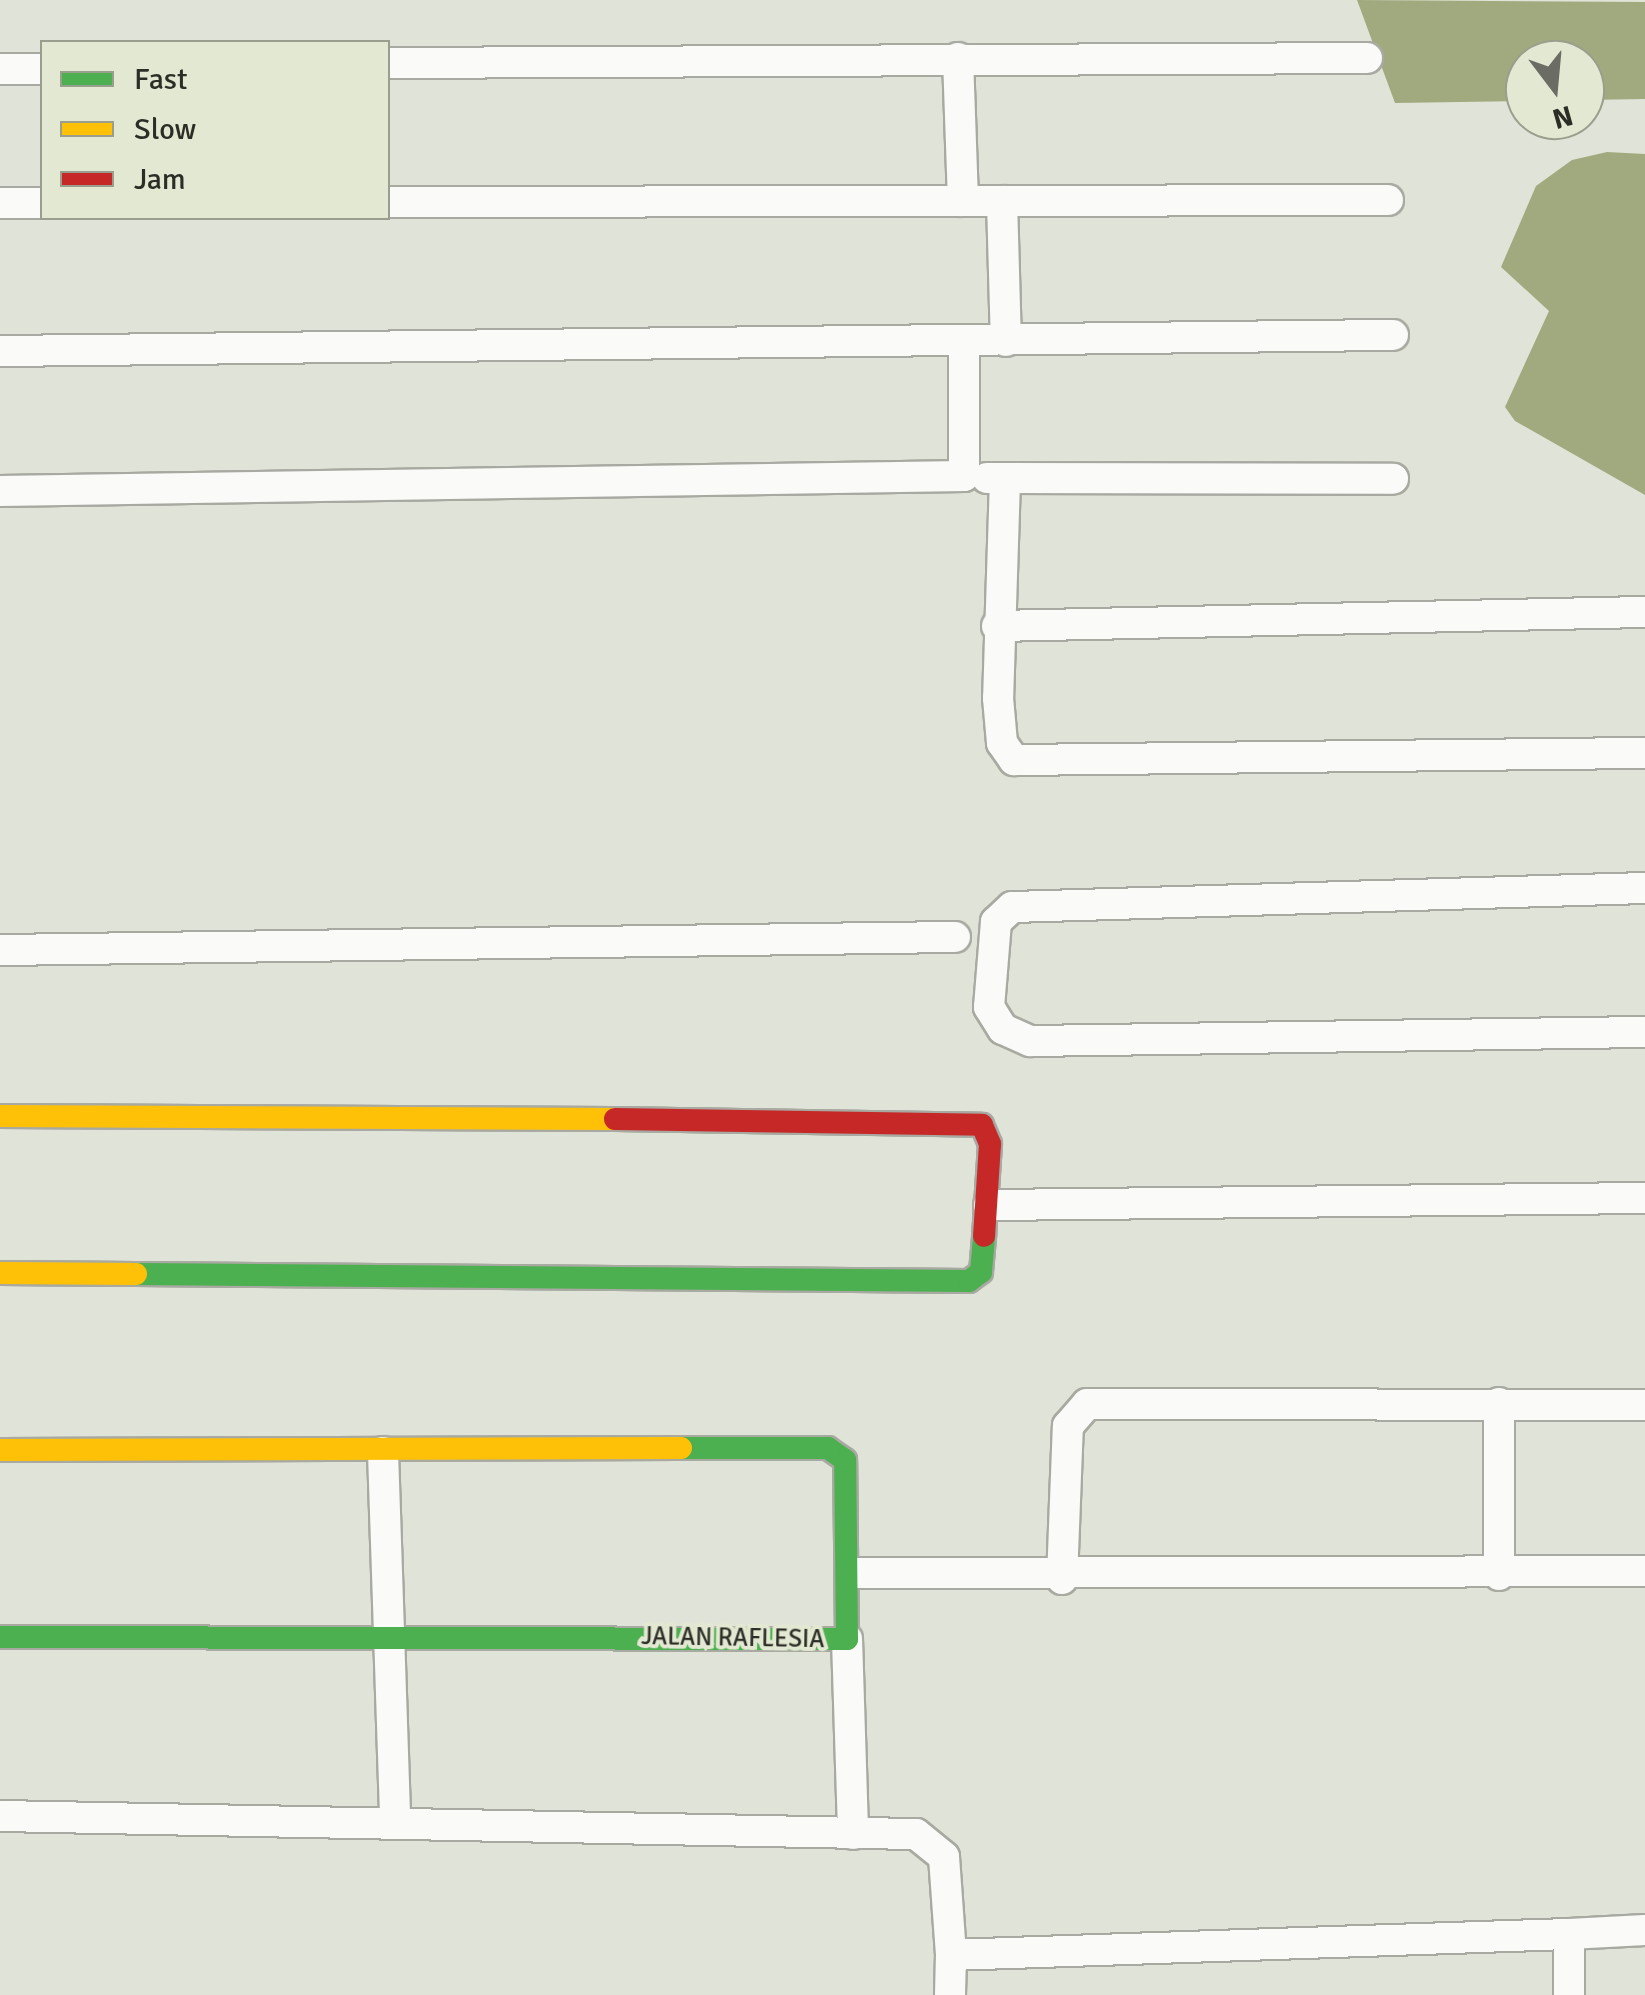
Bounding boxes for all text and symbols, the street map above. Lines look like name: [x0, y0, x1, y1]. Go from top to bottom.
legend: [40, 40, 390, 220]
north arrow: [1505, 40, 1605, 140]
text: Fast: [134, 61, 187, 98]
text: N: [1549, 98, 1577, 136]
text: Slow: [134, 111, 196, 148]
text: Jam: [134, 161, 186, 198]
street label: JALAN RAFLESIA: [641, 1621, 825, 1655]

